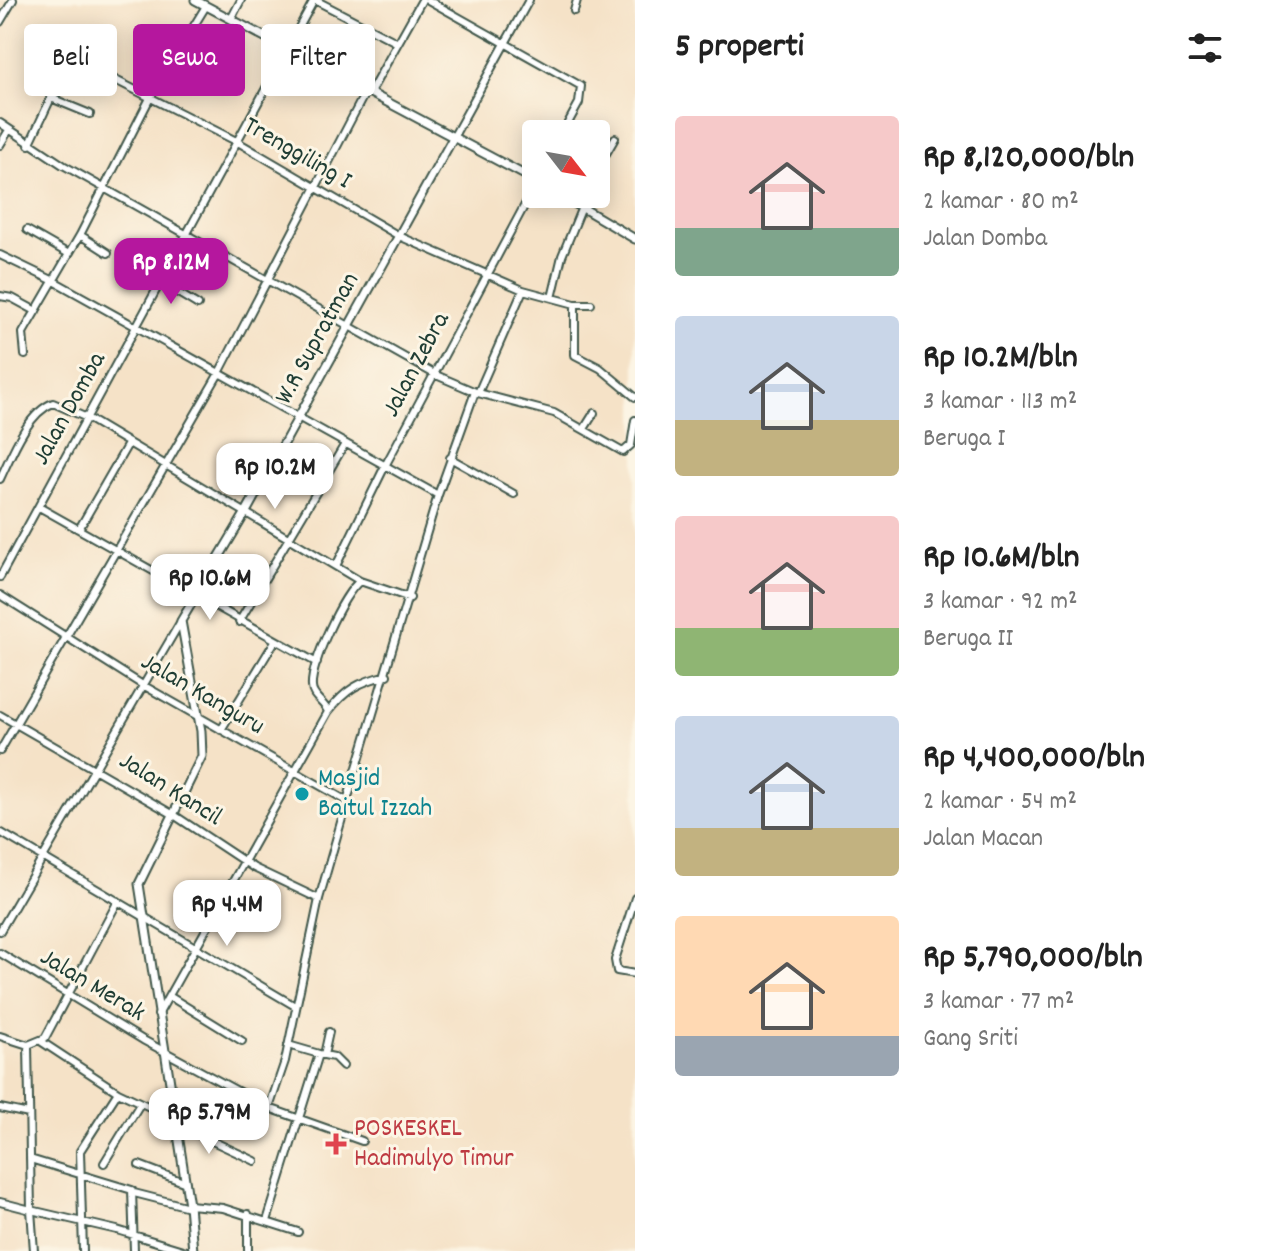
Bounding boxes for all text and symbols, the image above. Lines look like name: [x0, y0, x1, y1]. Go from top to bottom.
chip: Beli: [24, 24, 117, 96]
chip: Sewa: [133, 24, 245, 96]
chip: Filter: [261, 24, 375, 96]
text: 5 properti: [675, 24, 804, 73]
icon: filters: [1183, 26, 1227, 70]
street label: Trenggiling I: [236, 108, 358, 200]
north arrow: [522, 120, 610, 208]
map controls: [522, 120, 610, 208]
text: Rp 8,120,000/bln: [923, 135, 1134, 184]
icon: home: [739, 148, 835, 244]
text: 2 kamar · 80 m²: [923, 184, 1079, 221]
text: Jalan Domba: [923, 221, 1047, 258]
pin: Rp 8.12M: [88, 238, 254, 306]
text: Rp 8.12M: [132, 245, 210, 282]
street label: W.R Supratman: [266, 266, 370, 412]
street label: Jalan Zebra: [374, 305, 460, 424]
text: Rp 10.2M/bln: [923, 335, 1078, 384]
street label: Jalan Domba: [24, 345, 117, 472]
icon: home: [739, 348, 835, 444]
text: 3 kamar · 113 m²: [923, 384, 1077, 421]
text: Beruga I: [923, 421, 1005, 458]
pin: Rp 10.2M: [192, 443, 358, 511]
text: Rp 10.2M: [234, 450, 316, 487]
text: Rp 10.6M/bln: [923, 535, 1079, 584]
icon: home: [739, 548, 835, 644]
pin: Rp 10.6M: [127, 554, 293, 622]
text: Rp 10.6M: [169, 561, 251, 598]
text: 3 kamar · 92 m²: [923, 584, 1077, 621]
text: Beruga II: [923, 621, 1013, 658]
street label: Jalan Kanguru: [133, 645, 271, 745]
text: Rp 4,400,000/bln: [923, 735, 1145, 784]
street label: Jalan Kancil: [111, 744, 229, 836]
icon: home: [739, 748, 835, 844]
place label: Masjid Baitul Izzah: [318, 761, 432, 828]
text: 2 kamar · 54 m²: [923, 784, 1077, 821]
marker: Masjid Baitul Izzah: [293, 785, 311, 803]
text: Jalan Macan: [923, 821, 1043, 858]
pin: Rp 4.4M: [153, 880, 301, 948]
text: Rp 4.4M: [191, 887, 263, 924]
text: Rp 5,790,000/bln: [923, 935, 1143, 984]
street label: Jalan Merak: [32, 940, 152, 1032]
icon: home: [739, 948, 835, 1044]
text: 3 kamar · 77 m²: [923, 984, 1074, 1021]
text: Gang Sriti: [923, 1021, 1018, 1058]
pin: Rp 5.79M: [126, 1088, 292, 1156]
text: Rp 5.79M: [167, 1095, 251, 1132]
place label: POSKESKEL Hadimulyo Timur: [354, 1111, 514, 1178]
marker: POSKESKEL Hadimulyo Timur: [325, 1133, 347, 1155]

